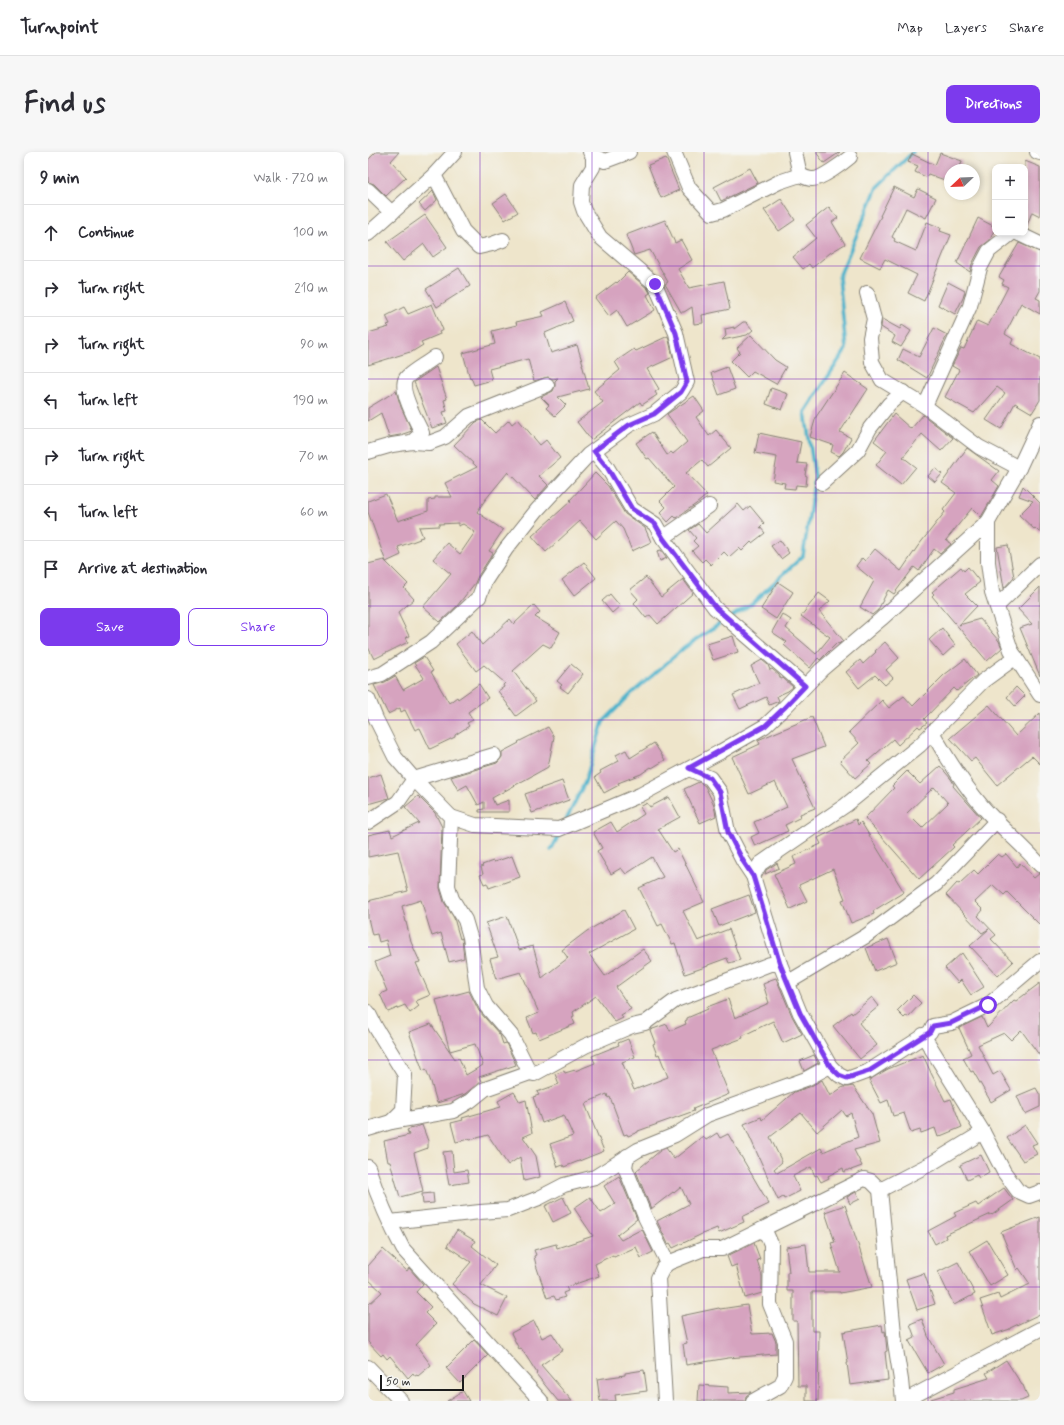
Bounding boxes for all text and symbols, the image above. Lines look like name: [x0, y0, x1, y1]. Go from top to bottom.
text: Turnpoint: [20, 15, 99, 40]
text: Map: [897, 19, 923, 37]
text: Layers: [945, 19, 987, 37]
text: Share: [1009, 19, 1044, 37]
button: Directions: [946, 85, 1040, 123]
text: Find us: [24, 86, 105, 123]
north arrow: [944, 164, 980, 200]
map controls: [992, 164, 1028, 236]
button: +: [992, 164, 1028, 200]
text: 9 min: [40, 167, 80, 189]
text: Walk · 720 m: [253, 170, 328, 187]
button: −: [992, 200, 1028, 236]
icon: ahead: [40, 222, 62, 244]
text: Continue: [78, 223, 134, 243]
text: 100 m: [293, 224, 328, 241]
route end: [646, 275, 664, 293]
icon: right: [40, 278, 62, 300]
text: Turn right: [78, 279, 145, 299]
text: 210 m: [294, 280, 328, 297]
icon: right: [40, 334, 62, 356]
text: Turn right: [78, 335, 145, 355]
text: 90 m: [300, 336, 328, 353]
icon: left: [40, 390, 62, 412]
text: Turn left: [78, 391, 138, 411]
text: 190 m: [293, 392, 328, 409]
icon: right: [40, 446, 62, 468]
text: Turn right: [78, 447, 145, 467]
text: 70 m: [299, 448, 328, 465]
icon: left: [40, 502, 62, 524]
text: Turn left: [78, 503, 138, 523]
text: 60 m: [300, 504, 328, 521]
icon: arrive: [40, 558, 62, 580]
text: Arrive at destination: [78, 559, 207, 579]
button: Save: [40, 608, 180, 646]
button: Share: [188, 608, 328, 646]
route start: [979, 996, 997, 1014]
scale bar: [380, 1373, 464, 1392]
text: 50 m: [386, 1375, 411, 1389]

